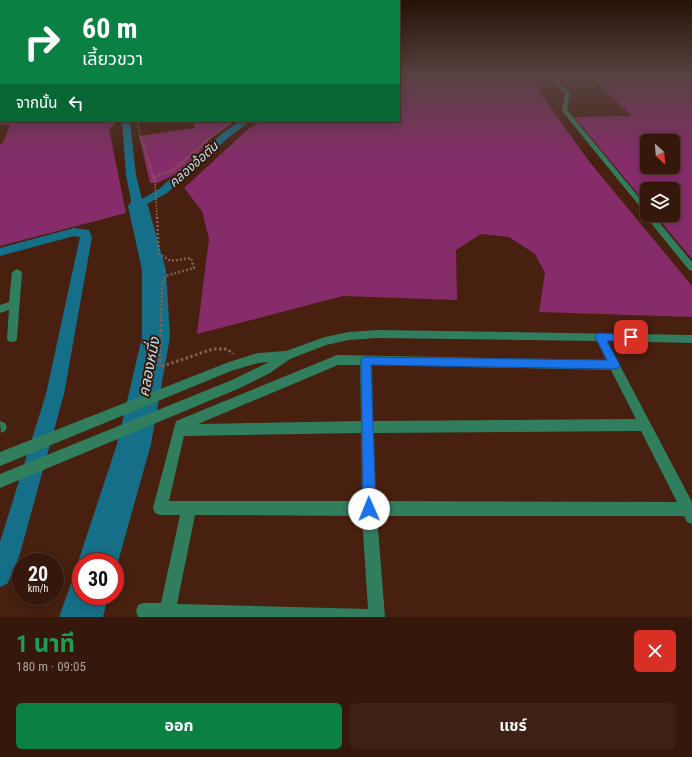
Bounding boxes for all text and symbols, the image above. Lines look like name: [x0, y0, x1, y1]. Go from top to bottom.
text: 60 m: [82, 12, 138, 45]
icon: right: [16, 16, 68, 68]
text: เลี้ยวขวา: [82, 48, 143, 69]
icon: left: [65, 92, 87, 114]
text: จากนั้น: [16, 94, 57, 112]
north arrow: [640, 134, 680, 174]
map controls: [640, 134, 680, 222]
water label: คลองอ้อตัน: [166, 138, 222, 190]
button: layers: [640, 182, 680, 222]
pin: [614, 320, 648, 354]
icon: arrive: [620, 326, 642, 348]
water label: คลองหนึ่ง: [132, 334, 164, 398]
position arrow: [348, 488, 390, 530]
speed limit sign: 30: [72, 553, 124, 605]
text: 20: [28, 562, 48, 586]
text: km/h: [28, 583, 48, 594]
text: 1 นาที: [16, 630, 75, 658]
button: close: [634, 630, 676, 672]
text: 180 m · 09:05: [16, 659, 86, 674]
button: ออก: [16, 703, 342, 749]
button: แชร์: [350, 703, 676, 749]

